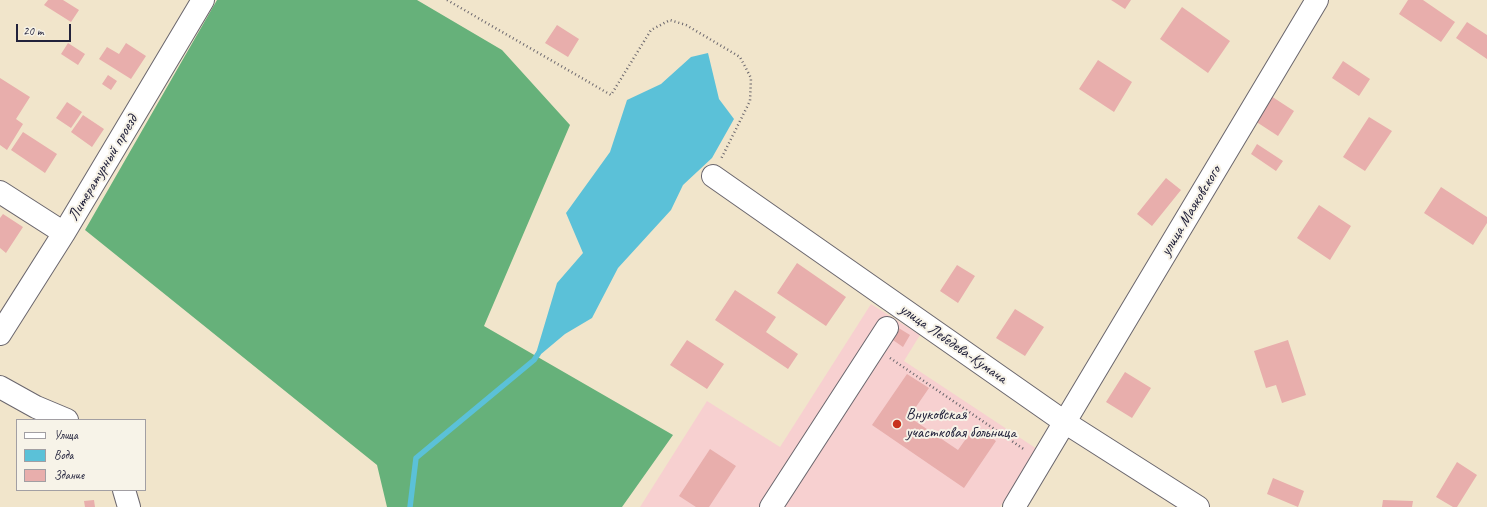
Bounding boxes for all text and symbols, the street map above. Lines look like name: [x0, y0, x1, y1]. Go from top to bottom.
scale bar: [18, 16, 73, 42]
text: 20 m: [23, 23, 43, 39]
street label: Литературный проезд: [64, 112, 142, 224]
street label: улица Маяковского: [1157, 162, 1225, 260]
street label: улица Лебедева-Кумача: [896, 300, 1010, 388]
place label: Внуковская участковая больница: [906, 405, 1016, 443]
marker: Внуковская участковая больница: [891, 418, 903, 430]
legend: [16, 419, 146, 491]
text: Улица: [54, 427, 78, 443]
text: Вода: [54, 447, 73, 463]
text: Здание: [54, 467, 84, 483]

